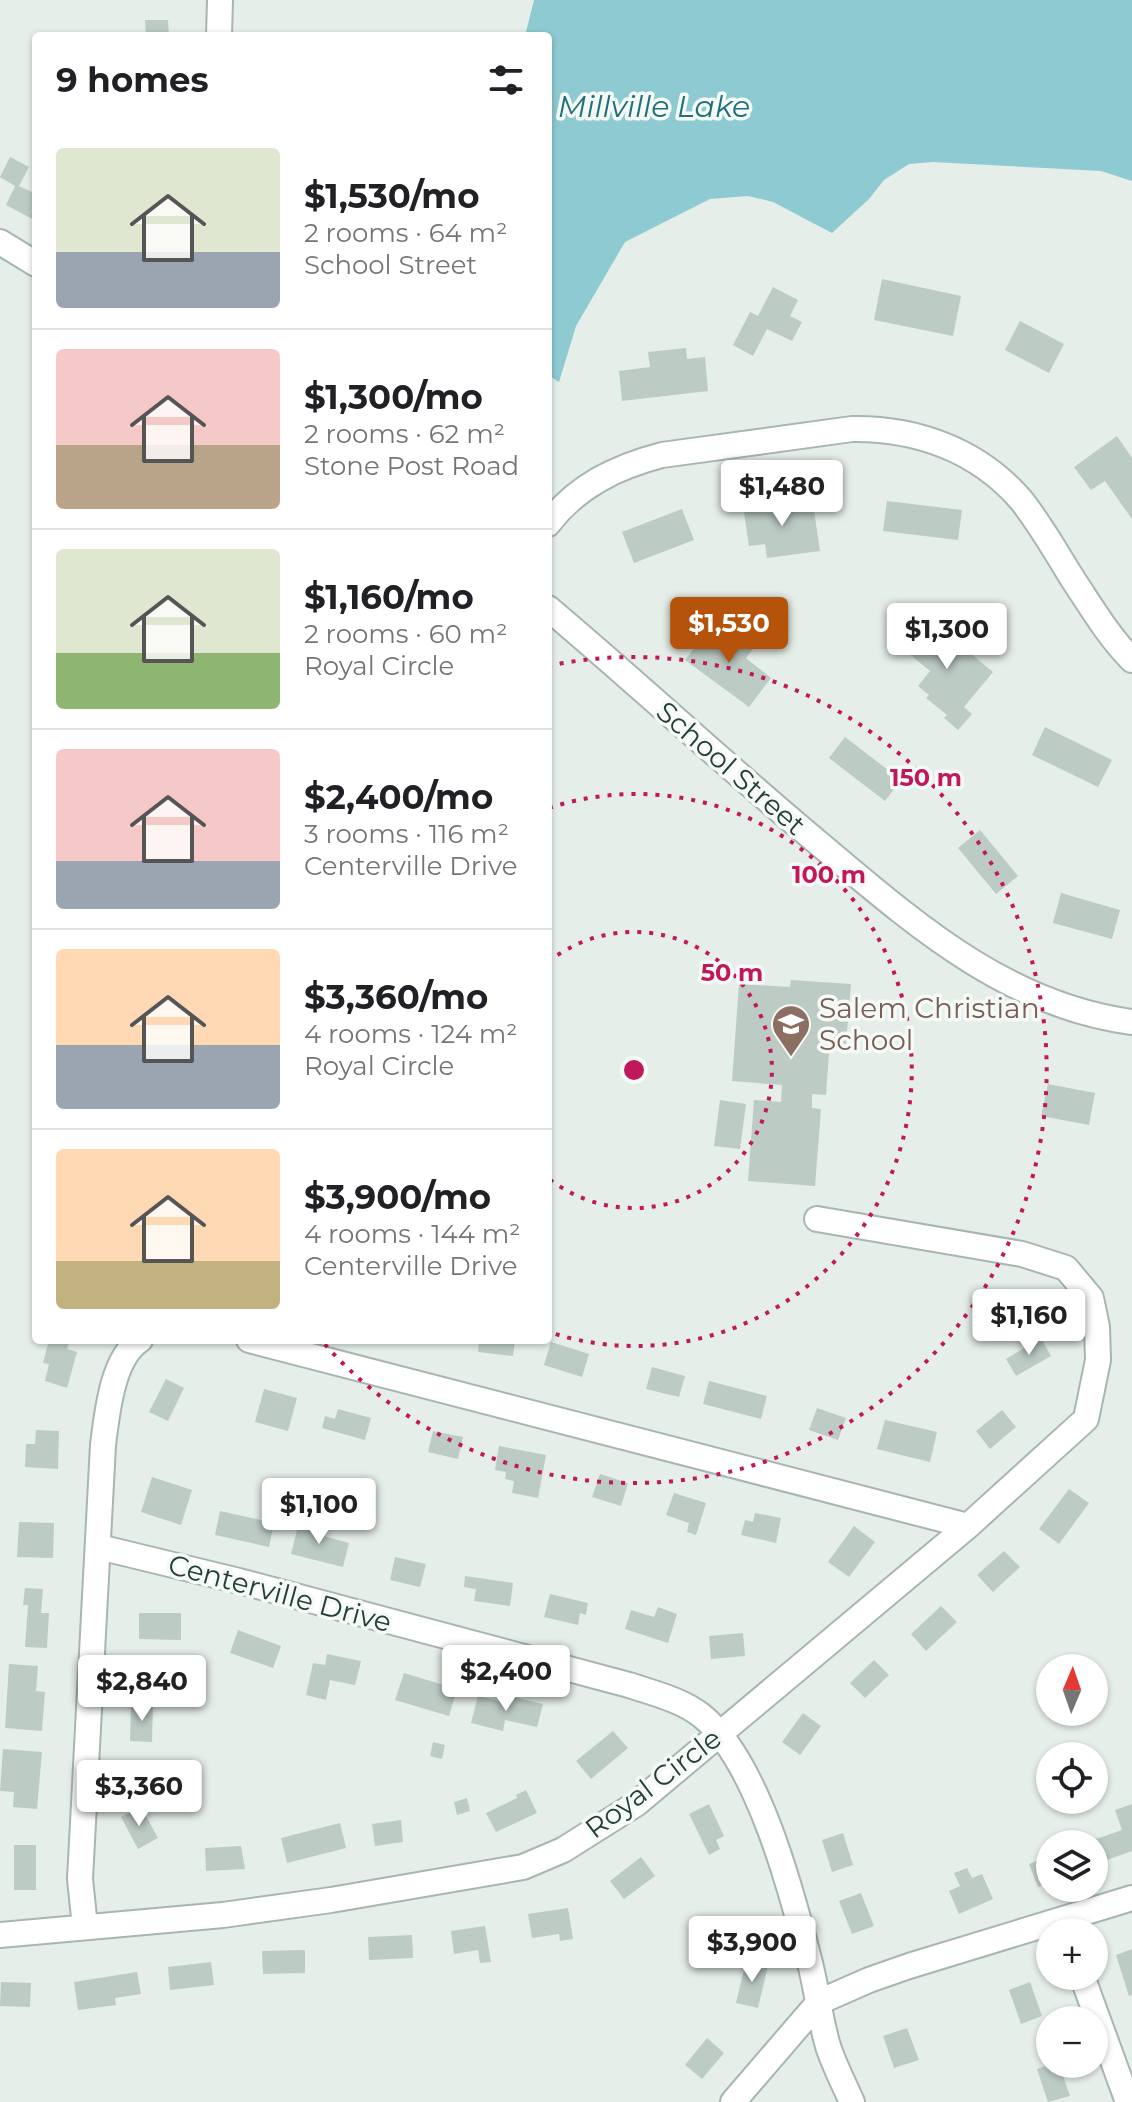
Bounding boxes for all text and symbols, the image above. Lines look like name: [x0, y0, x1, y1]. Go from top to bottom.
icon: filters: [484, 58, 528, 102]
text: 9 homes: [56, 59, 209, 101]
water label: Millville Lake: [558, 88, 750, 125]
text: $1,530/mo: [304, 175, 479, 217]
icon: home: [120, 180, 216, 276]
text: 2 rooms · 64 m²: [304, 217, 507, 249]
text: School Street: [304, 249, 477, 281]
text: $1,300/mo: [304, 376, 483, 418]
icon: home: [120, 381, 216, 477]
text: 2 rooms · 62 m²: [304, 418, 505, 450]
text: Stone Post Road: [304, 450, 519, 482]
pin: $1,480: [717, 460, 847, 528]
text: $1,480: [739, 470, 825, 502]
text: $1,160/mo: [304, 576, 474, 618]
icon: home: [120, 581, 216, 677]
pin: $1,530: [664, 597, 794, 665]
pin: $1,300: [882, 603, 1012, 671]
text: $1,530: [688, 607, 770, 639]
text: $1,300: [905, 613, 989, 645]
text: 2 rooms · 60 m²: [304, 618, 507, 650]
text: Royal Circle: [304, 650, 454, 682]
street label: School Street: [650, 694, 812, 842]
text: 150 m: [890, 763, 962, 792]
text: $2,400/mo: [304, 776, 493, 818]
icon: home: [120, 781, 216, 877]
text: 3 rooms · 116 m²: [304, 818, 509, 850]
text: Centerville Drive: [304, 850, 517, 882]
text: 100 m: [792, 860, 866, 889]
text: 50 m: [701, 958, 763, 987]
text: $3,360/mo: [304, 976, 488, 1018]
icon: home: [120, 981, 216, 1077]
place label: Salem Christian School: [819, 991, 1040, 1057]
school or university icon: Salem Christian School: [770, 1003, 812, 1058]
text: 4 rooms · 124 m²: [304, 1018, 517, 1050]
text: Royal Circle: [304, 1050, 454, 1082]
centre of rings: [620, 1056, 648, 1084]
text: $3,900/mo: [304, 1176, 491, 1218]
icon: home: [120, 1181, 216, 1277]
text: 4 rooms · 144 m²: [304, 1218, 520, 1250]
text: Centerville Drive: [304, 1250, 517, 1282]
pin: $1,160: [964, 1289, 1094, 1357]
text: $1,160: [990, 1299, 1068, 1331]
pin: $1,100: [254, 1478, 384, 1546]
text: $1,100: [280, 1488, 358, 1520]
street label: Centerville Drive: [165, 1547, 395, 1639]
pin: $2,400: [441, 1645, 571, 1713]
north arrow: [1036, 1654, 1108, 1726]
map controls: [1036, 1654, 1108, 2078]
pin: $2,840: [77, 1655, 207, 1723]
text: $2,400: [460, 1655, 552, 1687]
text: $2,840: [96, 1665, 188, 1697]
street label: Royal Circle: [578, 1721, 728, 1845]
button: locate: [1036, 1742, 1108, 1814]
pin: $3,360: [74, 1760, 204, 1828]
text: $3,360: [95, 1770, 183, 1802]
button: layers: [1036, 1830, 1108, 1902]
pin: $3,900: [687, 1916, 817, 1984]
button: +: [1036, 1918, 1108, 1990]
text: $3,900: [707, 1926, 797, 1958]
button: −: [1036, 2006, 1108, 2078]

